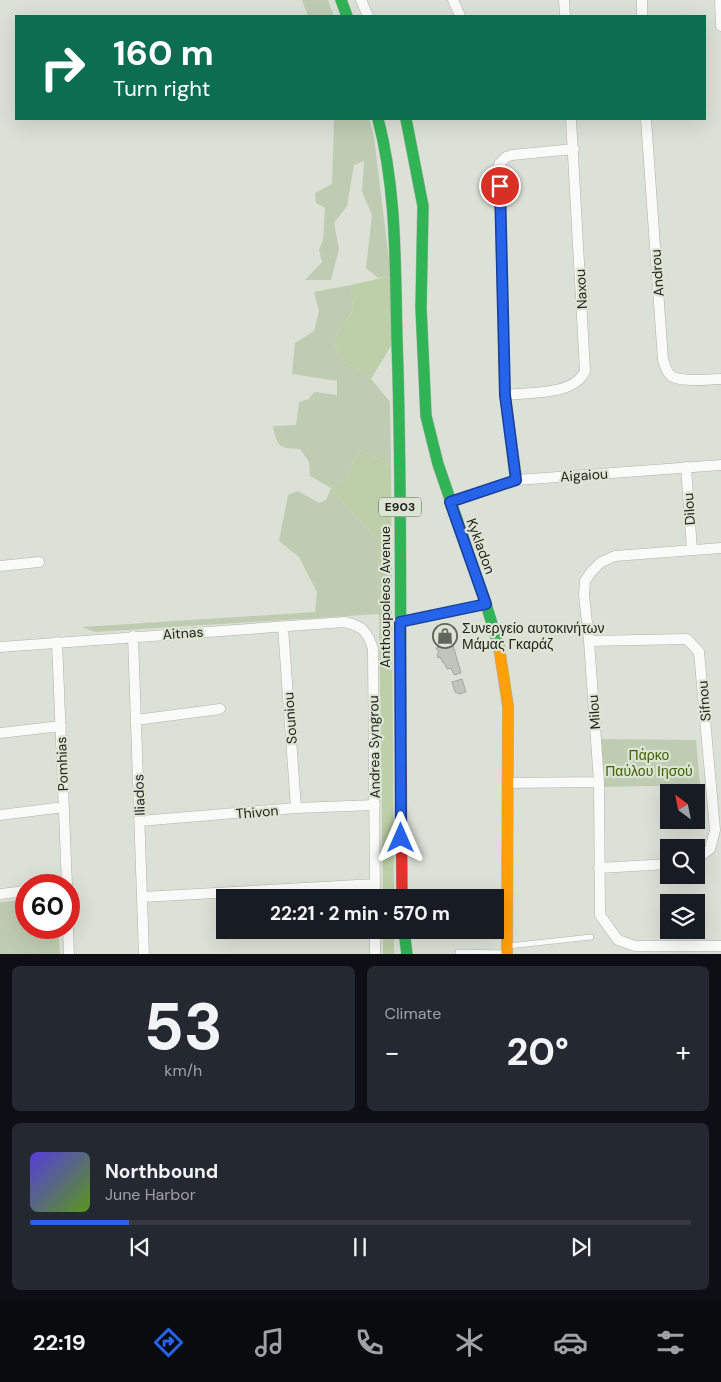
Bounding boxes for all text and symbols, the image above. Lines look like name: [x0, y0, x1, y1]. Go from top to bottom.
text: 160 m: [113, 30, 214, 76]
icon: right: [30, 35, 95, 100]
text: Turn right: [113, 74, 210, 103]
pin: [479, 165, 521, 207]
icon: arrive: [486, 172, 514, 200]
street label: Androu: [646, 249, 668, 297]
street label: Naxou: [571, 268, 591, 310]
street label: Aigaiou: [560, 464, 608, 486]
street label: Dilou: [679, 492, 699, 526]
road number: E903: [379, 498, 421, 516]
street label: Kykladon: [463, 516, 499, 576]
street label: Anthoupoleos Avenue: [376, 526, 394, 668]
place label: Συνεργείο αυτοκινήτων Μάμας Γκαράζ: [462, 619, 604, 653]
street label: Aitnas: [162, 623, 204, 643]
shop icon: Συνεργείο αυτοκινήτων Μάμας Γκαράζ: [432, 623, 458, 649]
street label: Sifnou: [693, 680, 715, 722]
street label: Souniou: [279, 691, 301, 745]
street label: Milou: [584, 694, 604, 730]
street label: Andrea Syngrou: [364, 695, 384, 799]
street label: Pomhias: [52, 736, 72, 792]
park label: Πἀρκο Παὐλου Ιησού: [605, 746, 693, 780]
street label: Iliados: [129, 774, 149, 816]
north arrow: [660, 784, 705, 829]
map controls: [660, 784, 705, 939]
street label: Thivon: [235, 801, 279, 823]
position arrow: [374, 811, 426, 863]
button: search: [660, 839, 705, 884]
speed limit sign: 60: [15, 874, 80, 939]
button: layers: [660, 894, 705, 939]
text: 22:21 · 2 min · 570 m: [270, 901, 450, 926]
text: 53: [143, 985, 223, 1069]
text: Climate: [385, 1003, 441, 1024]
text: 20°: [507, 1027, 569, 1077]
text: −: [385, 1034, 400, 1071]
text: +: [676, 1034, 691, 1071]
text: km/h: [164, 1060, 202, 1081]
text: Northbound: [105, 1159, 218, 1184]
text: June Harbor: [105, 1184, 196, 1205]
icon: previous: [126, 1233, 154, 1261]
icon: pause: [346, 1233, 374, 1261]
icon: next: [567, 1233, 595, 1261]
icon: directions: [151, 1325, 186, 1360]
icon: music: [252, 1325, 287, 1360]
icon: phone: [352, 1325, 387, 1360]
icon: climate: [452, 1325, 487, 1360]
icon: car: [553, 1325, 588, 1360]
icon: filters: [653, 1325, 688, 1360]
text: 22:19: [33, 1328, 86, 1357]

